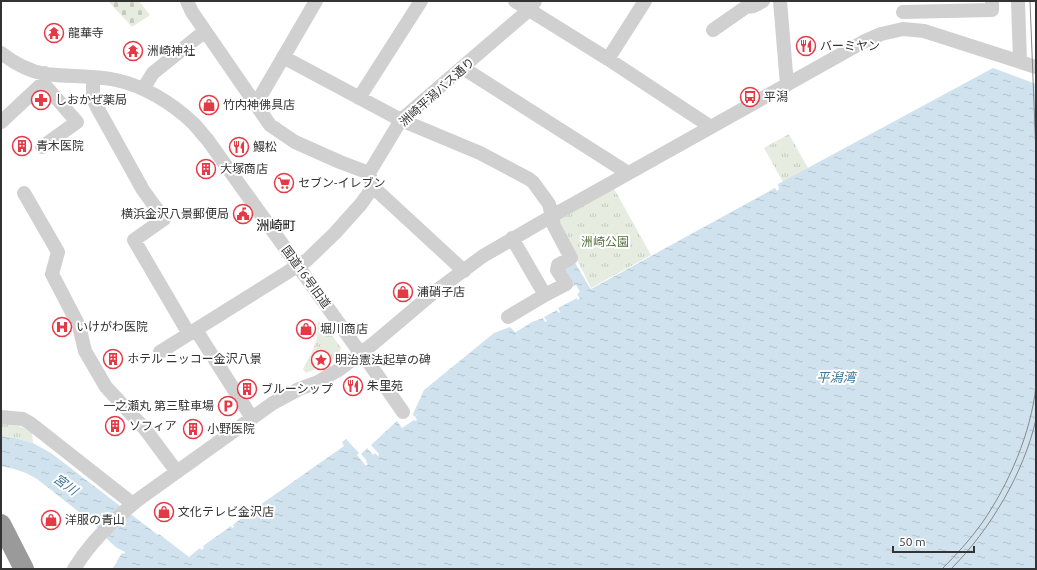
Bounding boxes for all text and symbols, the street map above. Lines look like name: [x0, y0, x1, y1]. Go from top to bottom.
temple icon: 龍華寺: [43, 22, 65, 44]
place label: 龍華寺: [68, 26, 104, 39]
restaurant icon: バーミヤン: [795, 35, 817, 57]
place label: バーミヤン: [820, 39, 880, 52]
temple icon: 洲崎神社: [122, 40, 144, 62]
place label: 洲崎神社: [147, 44, 195, 57]
street label: 洲崎平潟バス通り: [397, 55, 477, 129]
bus stop icon: 平潟: [739, 86, 761, 108]
pharmacy icon: しおかぜ薬局: [30, 89, 52, 111]
place label: 平潟: [764, 90, 788, 103]
place label: しおかぜ薬局: [55, 93, 127, 106]
shop icon: 竹内神佛具店: [198, 94, 220, 116]
place label: 竹内神佛具店: [223, 98, 295, 111]
building icon: 青木医院: [11, 135, 33, 157]
restaurant icon: 鰻松: [228, 136, 250, 158]
place label: 青木医院: [36, 139, 84, 152]
place label: 鰻松: [253, 140, 277, 153]
building icon: 大塚商店: [195, 158, 217, 180]
place label: 大塚商店: [220, 162, 268, 175]
supermarket icon: セブン-イレブン: [273, 172, 295, 194]
place label: セブン-イレブン: [298, 176, 385, 189]
public building icon: 横浜金沢八景郵便局: [232, 203, 254, 225]
place label: 横浜金沢八景郵便局: [121, 207, 229, 220]
district label: 洲崎町: [256, 218, 296, 232]
park label: 洲崎公園: [581, 235, 629, 248]
street label: 国道16号旧道: [280, 243, 333, 310]
shop icon: 浦硝子店: [392, 281, 414, 303]
place label: 浦硝子店: [417, 285, 465, 298]
hospital icon: いけがわ医院: [51, 316, 73, 338]
shop icon: 堀川商店: [295, 318, 317, 340]
place label: いけがわ医院: [76, 320, 148, 333]
place label: 堀川商店: [320, 322, 368, 335]
building icon: ホテル ニッコー金沢八景: [102, 348, 124, 370]
place icon: 明治憲法起草の碑: [310, 349, 332, 371]
place label: ホテル ニッコー金沢八景: [127, 352, 262, 365]
place label: 明治憲法起草の碑: [335, 353, 431, 366]
water label: 平潟湾: [816, 370, 857, 384]
restaurant icon: 朱里苑: [342, 375, 364, 397]
building icon: ブルーシップ: [236, 378, 258, 400]
place label: 朱里苑: [367, 379, 403, 392]
place label: ブルーシップ: [261, 382, 333, 395]
parking icon: 一之瀬丸 第三駐車場: [217, 395, 239, 417]
place label: 一之瀬丸 第三駐車場: [103, 399, 214, 412]
building icon: ソフィア: [104, 415, 126, 437]
building icon: 小野医院: [182, 418, 204, 440]
place label: ソフィア: [129, 419, 177, 432]
place label: 小野医院: [207, 422, 255, 435]
water label: 宮川: [51, 471, 82, 498]
shop icon: 文化テレビ金沢店: [153, 501, 175, 523]
place label: 文化テレビ金沢店: [178, 505, 274, 518]
shop icon: 洋服の青山: [40, 509, 62, 531]
place label: 洋服の青山: [65, 513, 125, 526]
scale bar: [893, 528, 974, 554]
text: 50 m: [899, 535, 926, 548]

